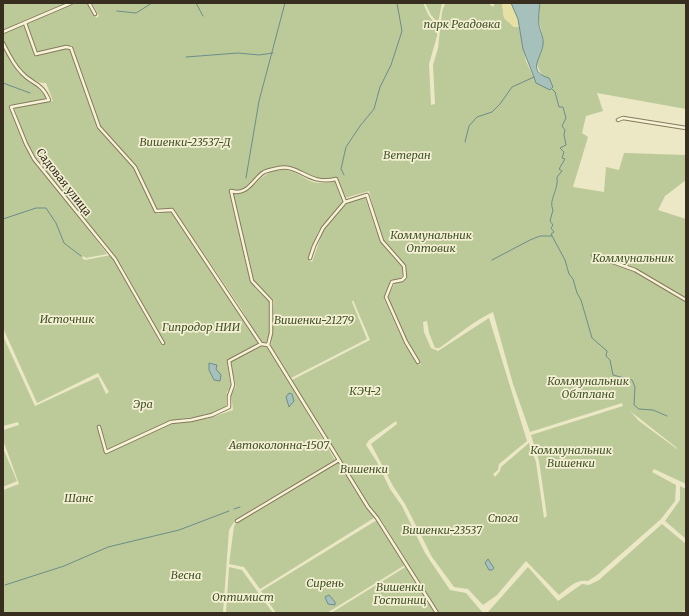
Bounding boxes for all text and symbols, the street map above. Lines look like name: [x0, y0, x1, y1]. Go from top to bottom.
park label: парк Реадовка: [424, 17, 500, 31]
park label: Вишенки-23537-Д: [140, 135, 231, 149]
street label: Садовая улица: [33, 145, 95, 219]
park label: Ветеран: [383, 148, 431, 162]
park label: Коммунальник Оптовик: [390, 228, 472, 255]
park label: Коммунальник: [592, 251, 674, 265]
park label: Источник: [40, 312, 94, 326]
park label: Вишенки-21279: [274, 313, 355, 327]
park label: Гипродор НИИ: [162, 320, 241, 334]
park label: Коммунальник Облплана: [547, 374, 629, 401]
park label: КЭЧ-2: [349, 384, 381, 398]
park label: Эра: [133, 397, 153, 411]
park label: Автоколонна-1507: [228, 438, 330, 452]
park label: Коммунальник Вишенки: [530, 443, 612, 470]
park label: Вишенки: [340, 462, 388, 476]
park label: Шанс: [64, 491, 94, 505]
park label: Спога: [488, 511, 518, 525]
park label: Вишенки-23537: [402, 523, 483, 537]
park label: Весна: [171, 568, 201, 582]
park label: Сирень: [306, 576, 344, 590]
park label: Вишенки Гостиниц: [374, 580, 426, 607]
park label: Оптимист: [212, 590, 274, 604]

